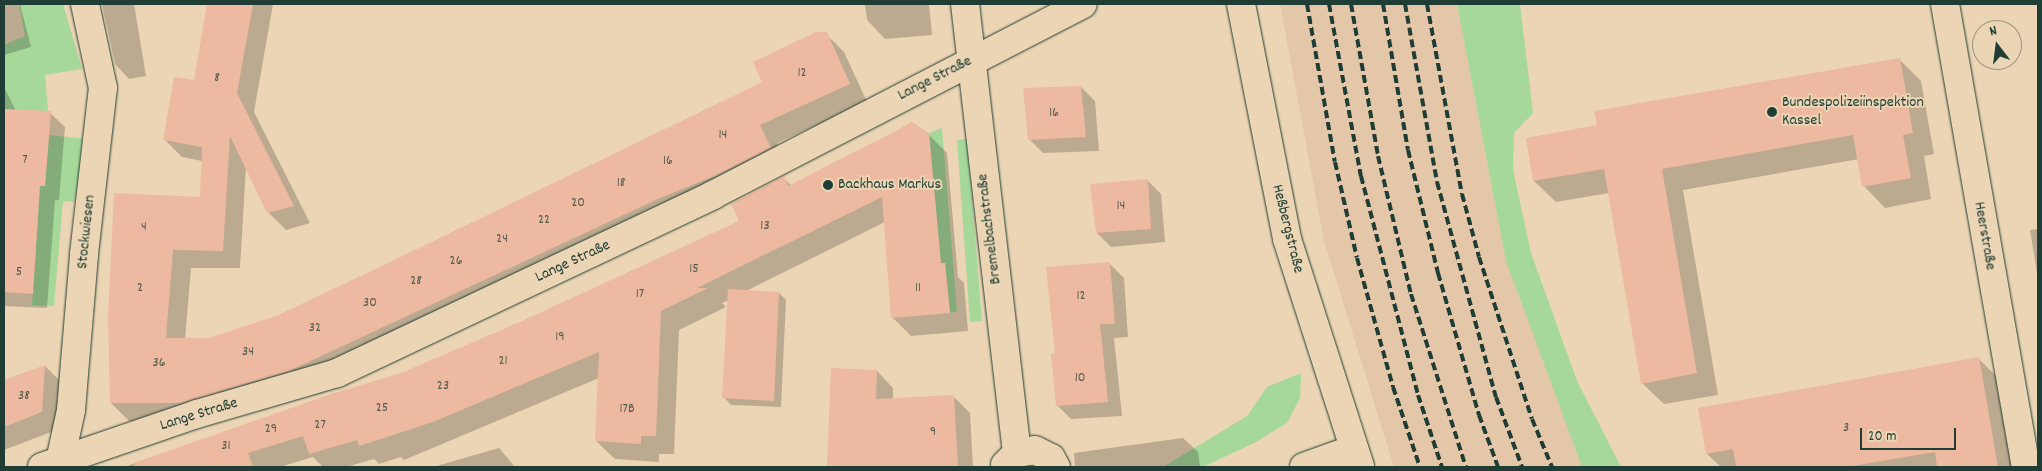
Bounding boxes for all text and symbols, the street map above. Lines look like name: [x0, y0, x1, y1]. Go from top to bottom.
north arrow: [1972, 20, 2022, 70]
text: N: [1987, 21, 1999, 42]
street label: Lange Straße: [895, 52, 975, 106]
house number: 12: [797, 65, 807, 81]
house number: 8: [214, 70, 220, 86]
place label: Bundespolizeiinspektion Kassel: [1782, 93, 1924, 131]
house number: 16: [1049, 105, 1059, 121]
marker: Bundespolizeiinspektion Kassel: [1766, 106, 1778, 118]
house number: 14: [719, 127, 727, 143]
house number: 7: [22, 152, 28, 168]
house number: 16: [663, 153, 673, 169]
street label: Bremelbachstraße: [974, 173, 1006, 285]
house number: 18: [617, 175, 625, 191]
place label: Backhaus Markus: [838, 175, 941, 195]
marker: Backhaus Markus: [822, 179, 834, 191]
street label: Heßbergstraße: [1267, 183, 1307, 275]
street label: Stockwiesen: [74, 194, 100, 270]
house number: 20: [571, 195, 585, 211]
house number: 14: [1117, 198, 1125, 214]
street label: Heerstraße: [1969, 200, 1999, 272]
house number: 22: [538, 212, 550, 228]
house number: 13: [760, 218, 770, 234]
house number: 4: [141, 219, 147, 235]
house number: 24: [496, 231, 508, 247]
street label: Lange Straße: [533, 236, 613, 288]
house number: 26: [450, 253, 462, 269]
house number: 15: [689, 261, 699, 277]
house number: 5: [16, 264, 22, 280]
house number: 28: [410, 273, 422, 289]
house number: 2: [137, 280, 143, 296]
house number: 11: [915, 280, 921, 296]
house number: 17: [636, 286, 644, 302]
house number: 12: [1076, 288, 1086, 304]
house number: 30: [363, 295, 377, 311]
house number: 32: [309, 320, 321, 336]
house number: 19: [555, 329, 565, 345]
house number: 34: [242, 344, 254, 360]
house number: 21: [498, 353, 508, 369]
house number: 36: [152, 355, 166, 371]
house number: 10: [1075, 370, 1085, 386]
house number: 23: [437, 378, 449, 394]
house number: 38: [18, 388, 30, 404]
street label: Lange Straße: [158, 394, 240, 436]
house number: 25: [376, 400, 388, 416]
house number: 17B: [619, 401, 635, 417]
house number: 27: [314, 417, 326, 433]
scale bar: [1862, 418, 1958, 450]
house number: 3: [1843, 420, 1849, 436]
house number: 29: [265, 421, 277, 437]
house number: 9: [930, 424, 936, 440]
text: 20 m: [1868, 426, 1896, 448]
house number: 31: [221, 438, 231, 454]

